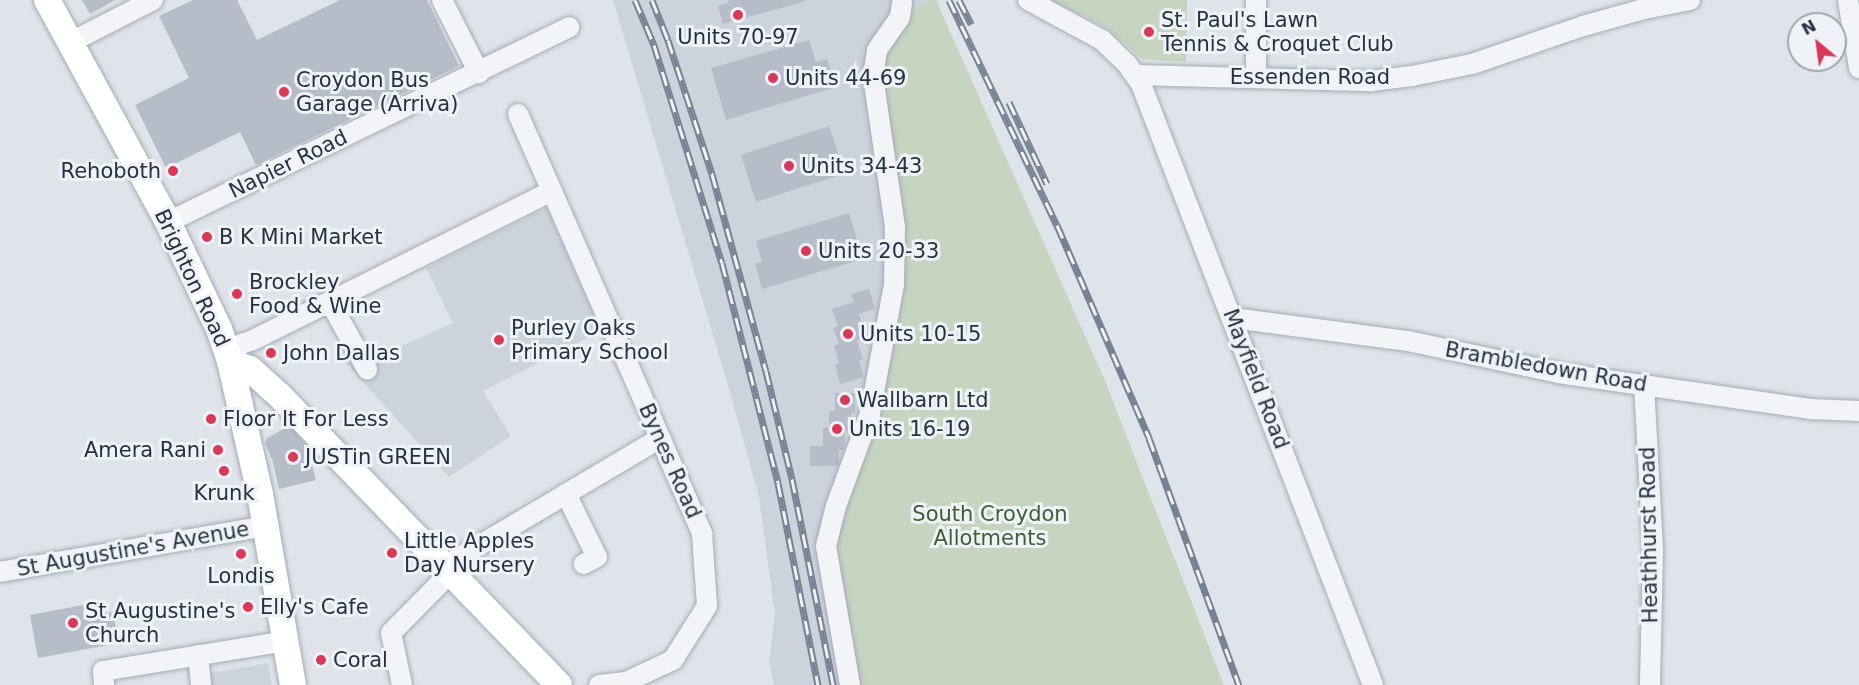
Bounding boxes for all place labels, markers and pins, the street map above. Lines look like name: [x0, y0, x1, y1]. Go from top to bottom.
place label: St. Paul's Lawn Tennis & Croquet Club: [1161, 7, 1394, 57]
marker: Units 70-97: [731, 8, 745, 22]
place label: Units 70-97: [677, 24, 799, 50]
marker: St. Paul's Lawn Tennis & Croquet Club: [1142, 25, 1156, 39]
place label: Units 44-69: [785, 65, 906, 91]
place label: Croydon Bus Garage (Arriva): [296, 67, 458, 117]
marker: Units 44-69: [766, 71, 780, 85]
marker: Croydon Bus Garage (Arriva): [277, 85, 291, 99]
place label: Units 34-43: [801, 153, 922, 179]
place label: Rehoboth: [61, 158, 161, 184]
marker: Units 34-43: [782, 159, 796, 173]
marker: Rehoboth: [166, 164, 180, 178]
place label: B K Mini Market: [219, 224, 382, 250]
marker: B K Mini Market: [200, 230, 214, 244]
place label: Units 20-33: [818, 238, 939, 264]
marker: Units 20-33: [799, 244, 813, 258]
place label: Brockley Food & Wine: [249, 269, 381, 319]
marker: Brockley Food & Wine: [230, 287, 244, 301]
place label: Purley Oaks Primary School: [511, 315, 669, 365]
place label: Units 10-15: [860, 321, 981, 347]
marker: Units 10-15: [841, 327, 855, 341]
marker: Purley Oaks Primary School: [492, 333, 506, 347]
place label: John Dallas: [283, 340, 400, 366]
marker: John Dallas: [264, 346, 278, 360]
place label: Wallbarn Ltd: [857, 387, 989, 413]
marker: Wallbarn Ltd: [838, 393, 852, 407]
place label: Floor It For Less: [223, 406, 389, 432]
marker: Floor It For Less: [204, 412, 218, 426]
place label: Units 16-19: [849, 416, 970, 442]
marker: Units 16-19: [830, 422, 844, 436]
place label: Amera Rani: [84, 437, 206, 463]
marker: Amera Rani: [211, 443, 225, 457]
place label: JUSTin GREEN: [305, 444, 451, 470]
marker: JUSTin GREEN: [286, 450, 300, 464]
marker: Krunk: [217, 464, 231, 478]
place label: Krunk: [193, 480, 255, 506]
place label: Little Apples Day Nursery: [404, 528, 535, 578]
marker: Little Apples Day Nursery: [385, 546, 399, 560]
marker: Londis: [234, 547, 248, 561]
place label: Londis: [207, 563, 275, 589]
place label: Elly's Cafe: [260, 594, 369, 620]
place label: St Augustine's Church: [85, 598, 236, 648]
marker: Elly's Cafe: [241, 600, 255, 614]
marker: St Augustine's Church: [66, 616, 80, 630]
place label: Coral: [333, 647, 388, 673]
marker: Coral: [314, 653, 328, 667]

